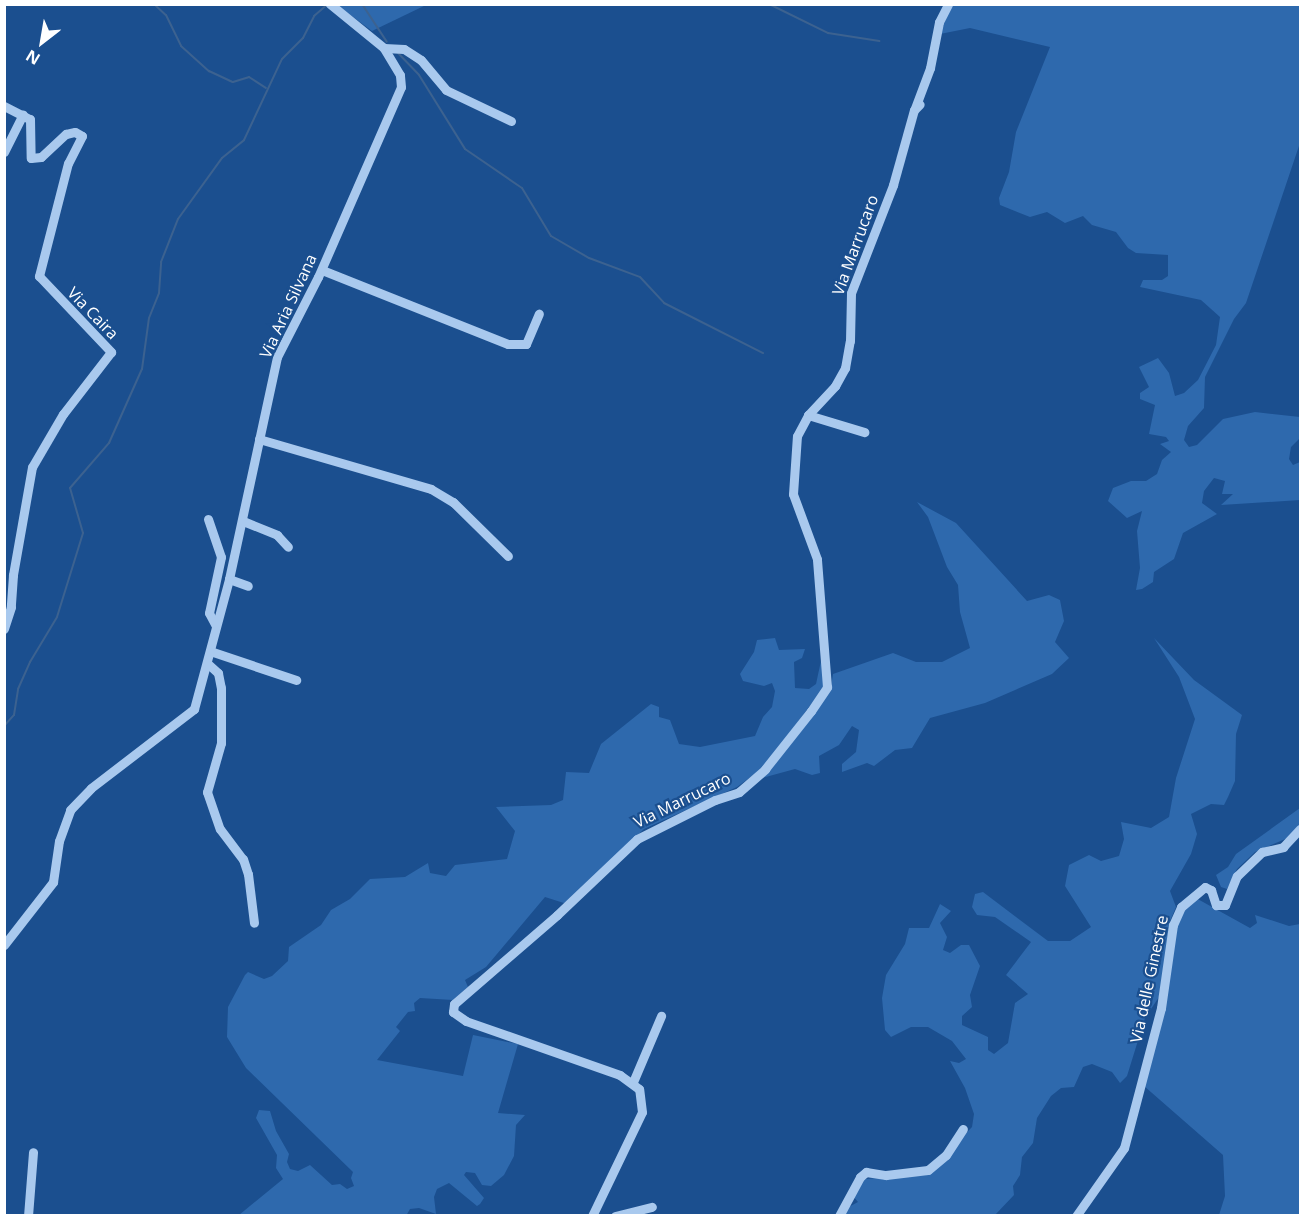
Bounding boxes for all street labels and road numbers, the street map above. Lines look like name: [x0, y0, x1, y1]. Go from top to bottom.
street label: Via Marrucaro: [828, 192, 882, 298]
street label: Via Aria Silvana: [255, 251, 321, 361]
street label: Via Caira: [63, 283, 123, 343]
street label: Via Marrucaro: [630, 768, 734, 832]
street label: Via delle Ginestre: [1126, 913, 1172, 1045]

